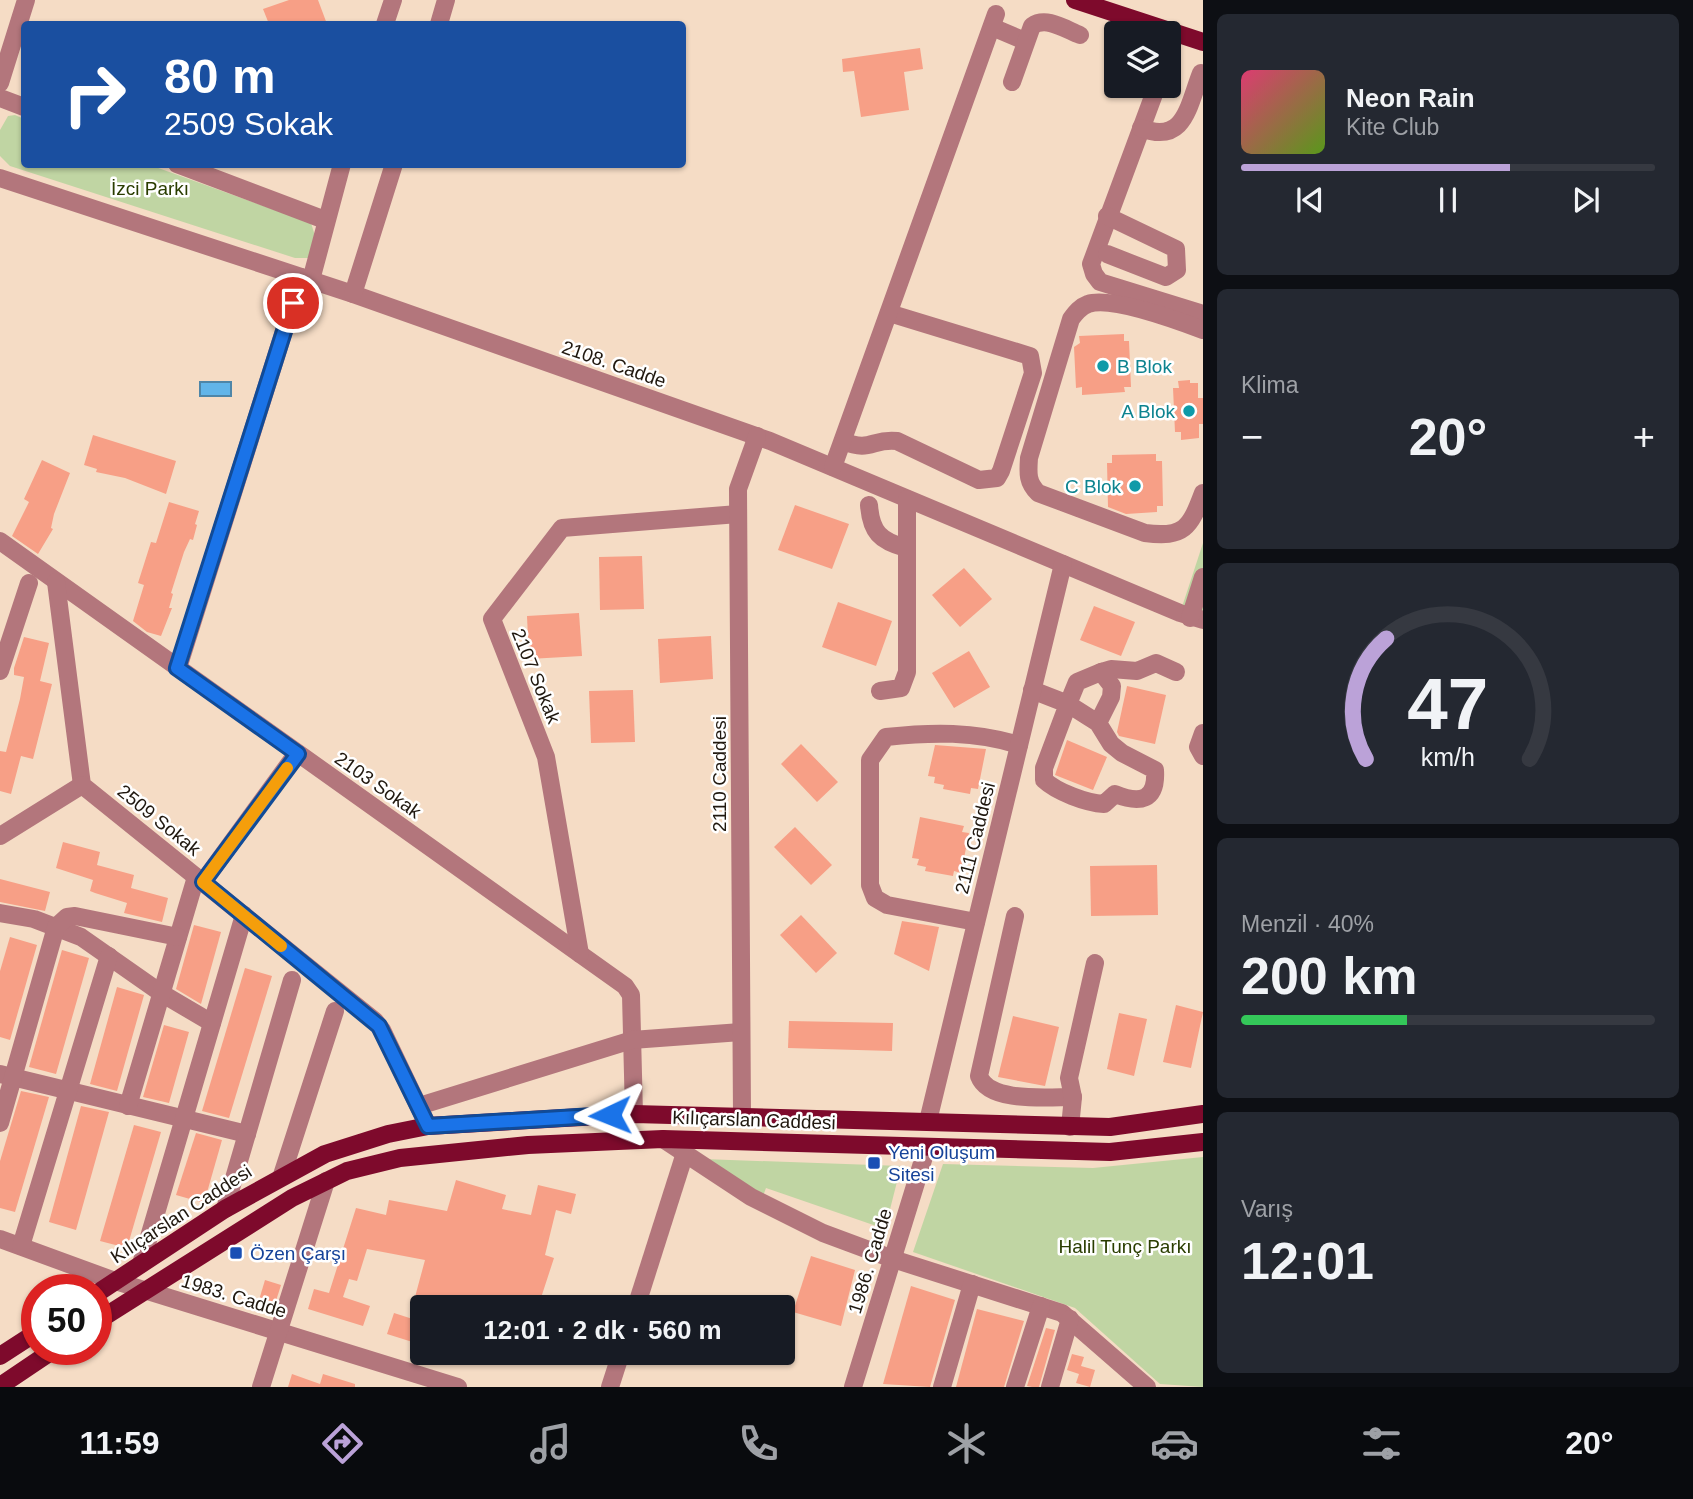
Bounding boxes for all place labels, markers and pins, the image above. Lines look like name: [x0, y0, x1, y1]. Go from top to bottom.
pin: [263, 273, 323, 333]
place label: B Blok: [1117, 356, 1172, 377]
marker: B Blok: [1095, 358, 1111, 374]
place label: A Blok: [1121, 401, 1175, 422]
marker: A Blok: [1181, 403, 1197, 419]
place label: C Blok: [1065, 476, 1121, 497]
marker: C Blok: [1127, 478, 1143, 494]
place label: Yeni Oluşum Sitesi: [888, 1142, 995, 1185]
marker: Yeni Oluşum Sitesi: [866, 1155, 882, 1171]
place label: Özen Çarşı: [250, 1243, 346, 1264]
marker: Özen Çarşı: [228, 1245, 244, 1261]

